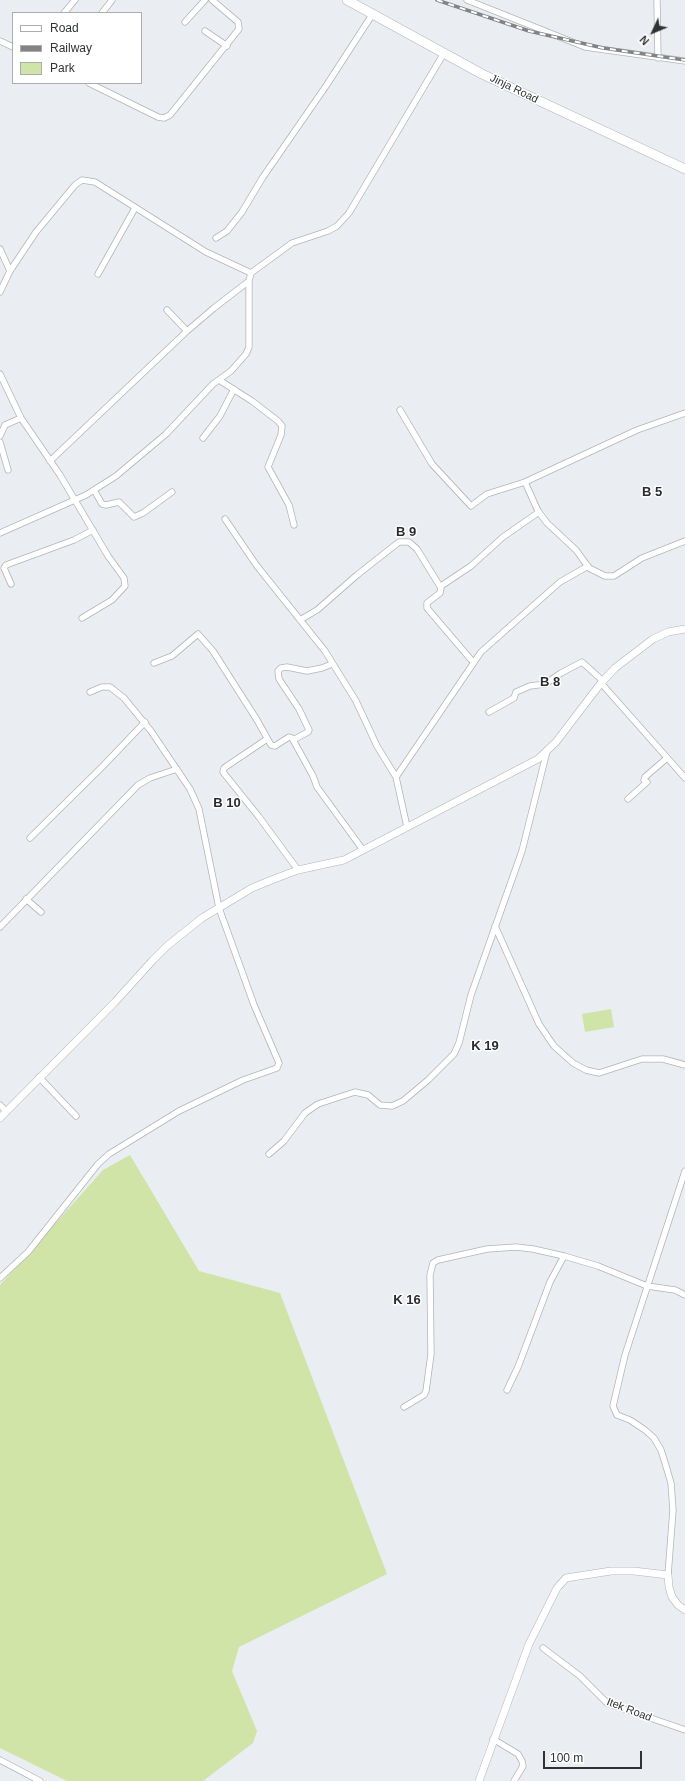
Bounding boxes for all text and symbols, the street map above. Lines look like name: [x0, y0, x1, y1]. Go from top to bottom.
legend: [12, 12, 142, 84]
north arrow: [633, 12, 673, 52]
text: Road: [50, 21, 79, 35]
text: N: [637, 33, 651, 47]
text: Railway: [50, 41, 92, 55]
text: Park: [50, 61, 75, 75]
street label: Jinja Road: [488, 72, 540, 106]
district label: B 5: [642, 484, 662, 500]
district label: B 9: [396, 524, 416, 540]
district label: B 8: [540, 674, 560, 690]
district label: B 10: [213, 795, 241, 811]
district label: K 19: [471, 1038, 499, 1054]
district label: K 16: [393, 1292, 421, 1308]
street label: Itek Road: [605, 1695, 653, 1725]
scale bar: [545, 1743, 644, 1769]
text: 100 m: [550, 1751, 583, 1765]

